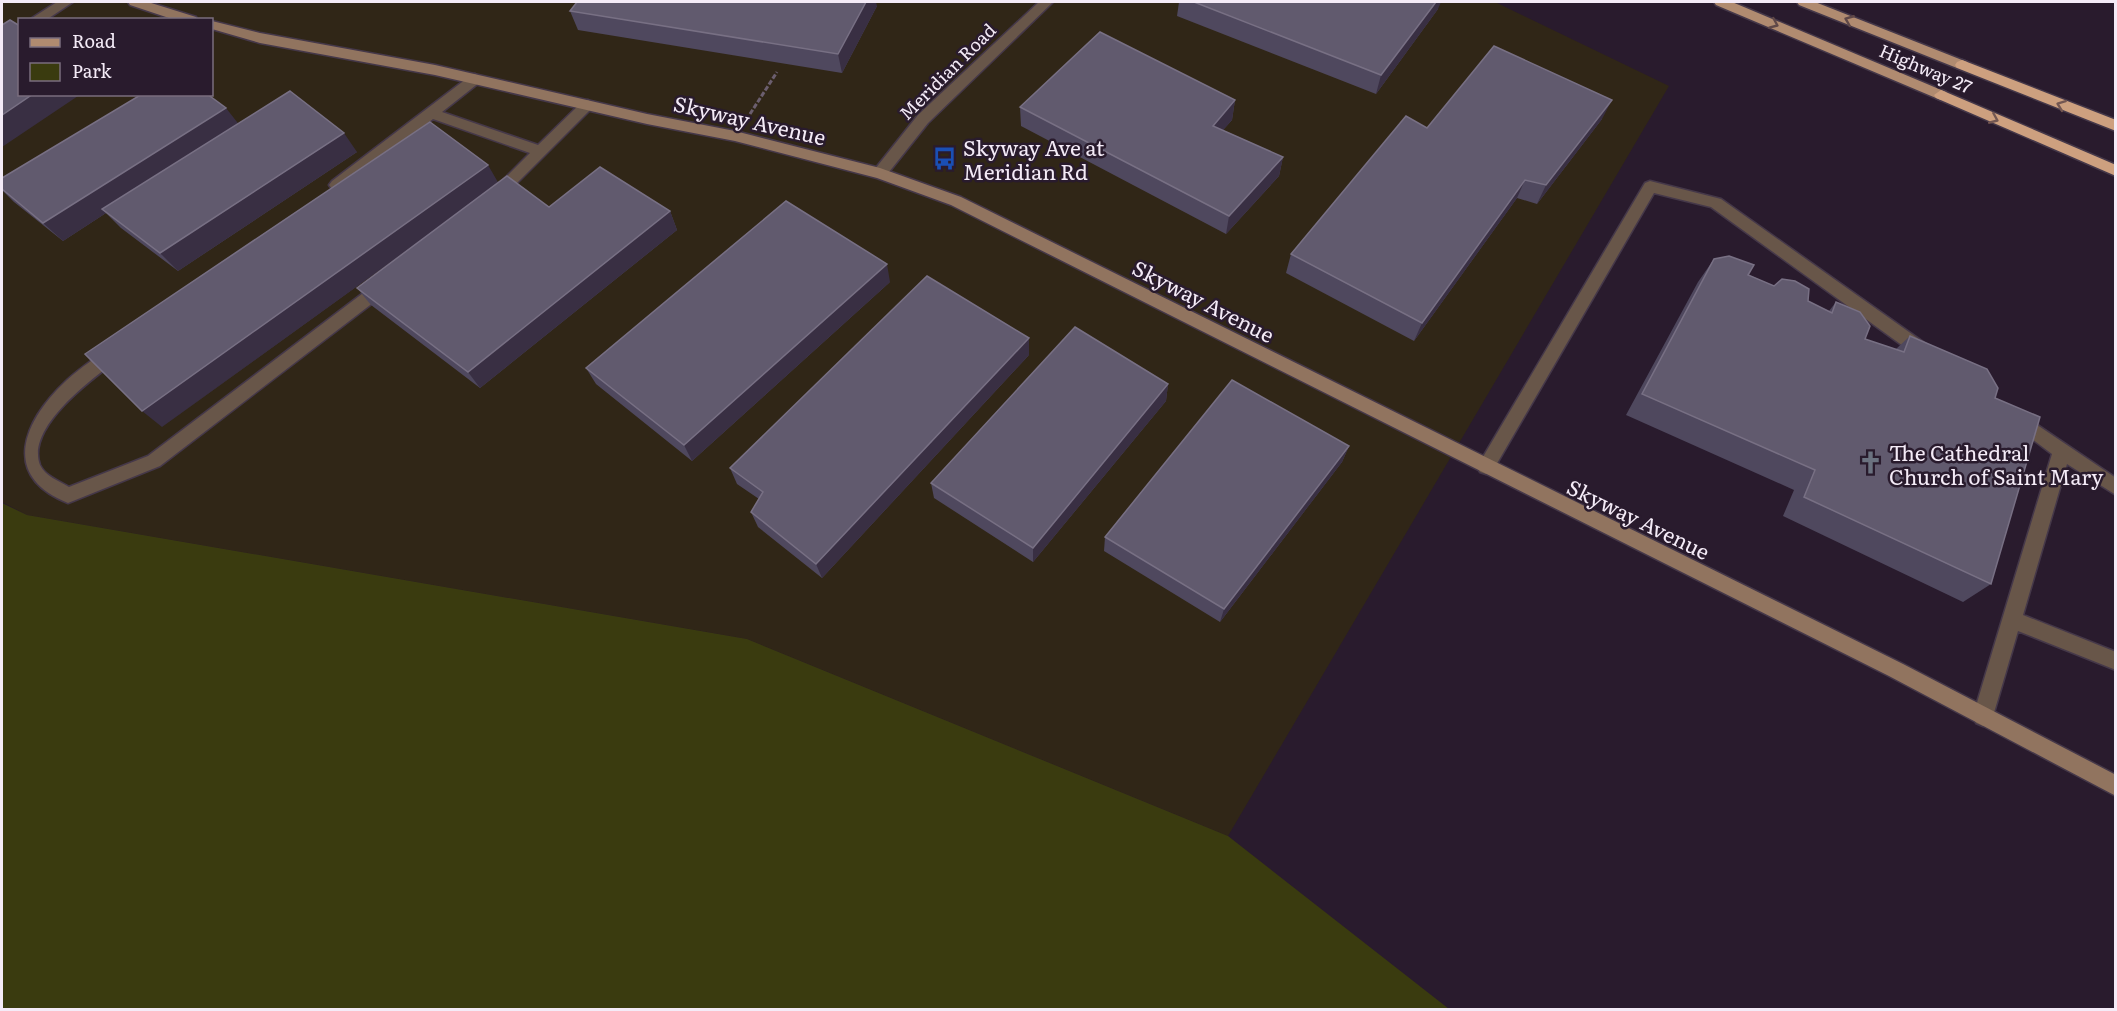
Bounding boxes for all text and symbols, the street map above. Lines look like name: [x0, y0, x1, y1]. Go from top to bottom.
one-way arrow: [1844, 15, 1855, 27]
street label: Meridian Road: [893, 17, 1001, 125]
one-way arrow: [1768, 17, 1779, 29]
legend: [18, 18, 213, 96]
text: Road: [72, 27, 116, 54]
street label: Highway 27: [1875, 36, 1977, 100]
text: Park: [72, 57, 113, 84]
street label: Skyway Avenue: [671, 86, 829, 152]
one-way arrow: [2056, 99, 2067, 112]
one-way arrow: [1988, 111, 1999, 123]
place label: Skyway Ave at Meridian Rd: [963, 131, 1105, 186]
bus stop icon: Skyway Ave at Meridian Rd: [932, 145, 958, 171]
street label: Skyway Avenue: [1128, 251, 1280, 349]
place label: The Cathedral Church of Saint Mary: [1889, 436, 2104, 491]
church icon: The Cathedral Church of Saint Mary: [1858, 450, 1884, 476]
street label: Skyway Avenue: [1562, 470, 1716, 566]

